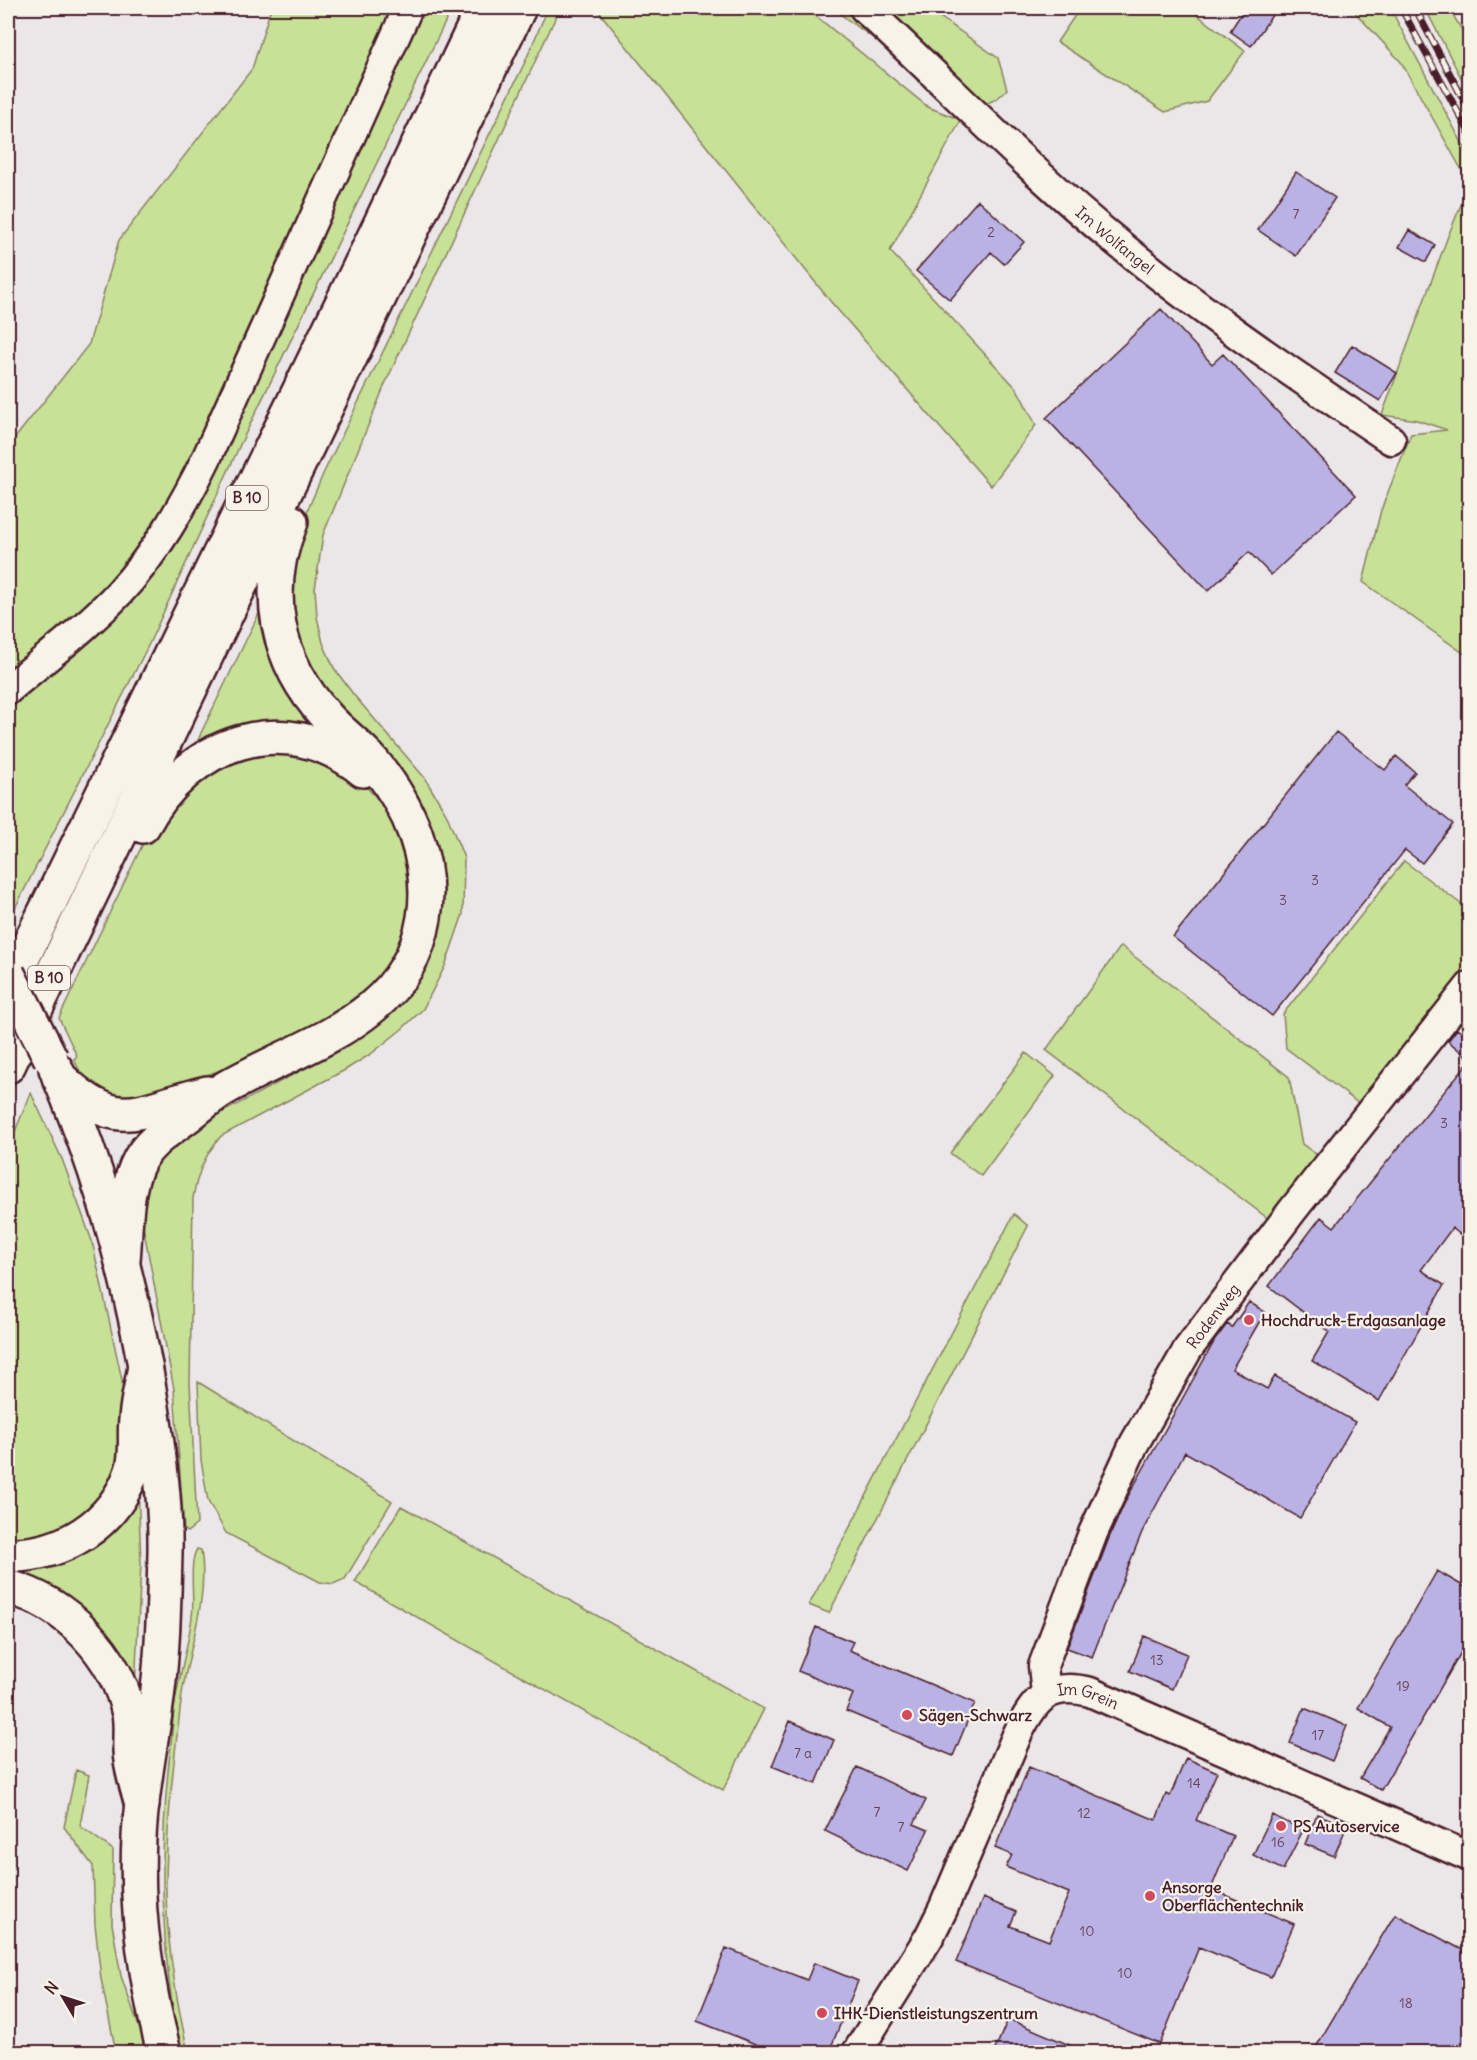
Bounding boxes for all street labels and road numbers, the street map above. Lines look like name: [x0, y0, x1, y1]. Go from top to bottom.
street label: Im Wolfangel: [1072, 202, 1158, 278]
road number: B 10: [226, 486, 268, 510]
road number: B 10: [28, 966, 70, 990]
street label: Rodenweg: [1182, 1279, 1244, 1352]
street label: Im Grein: [1055, 1679, 1122, 1713]

